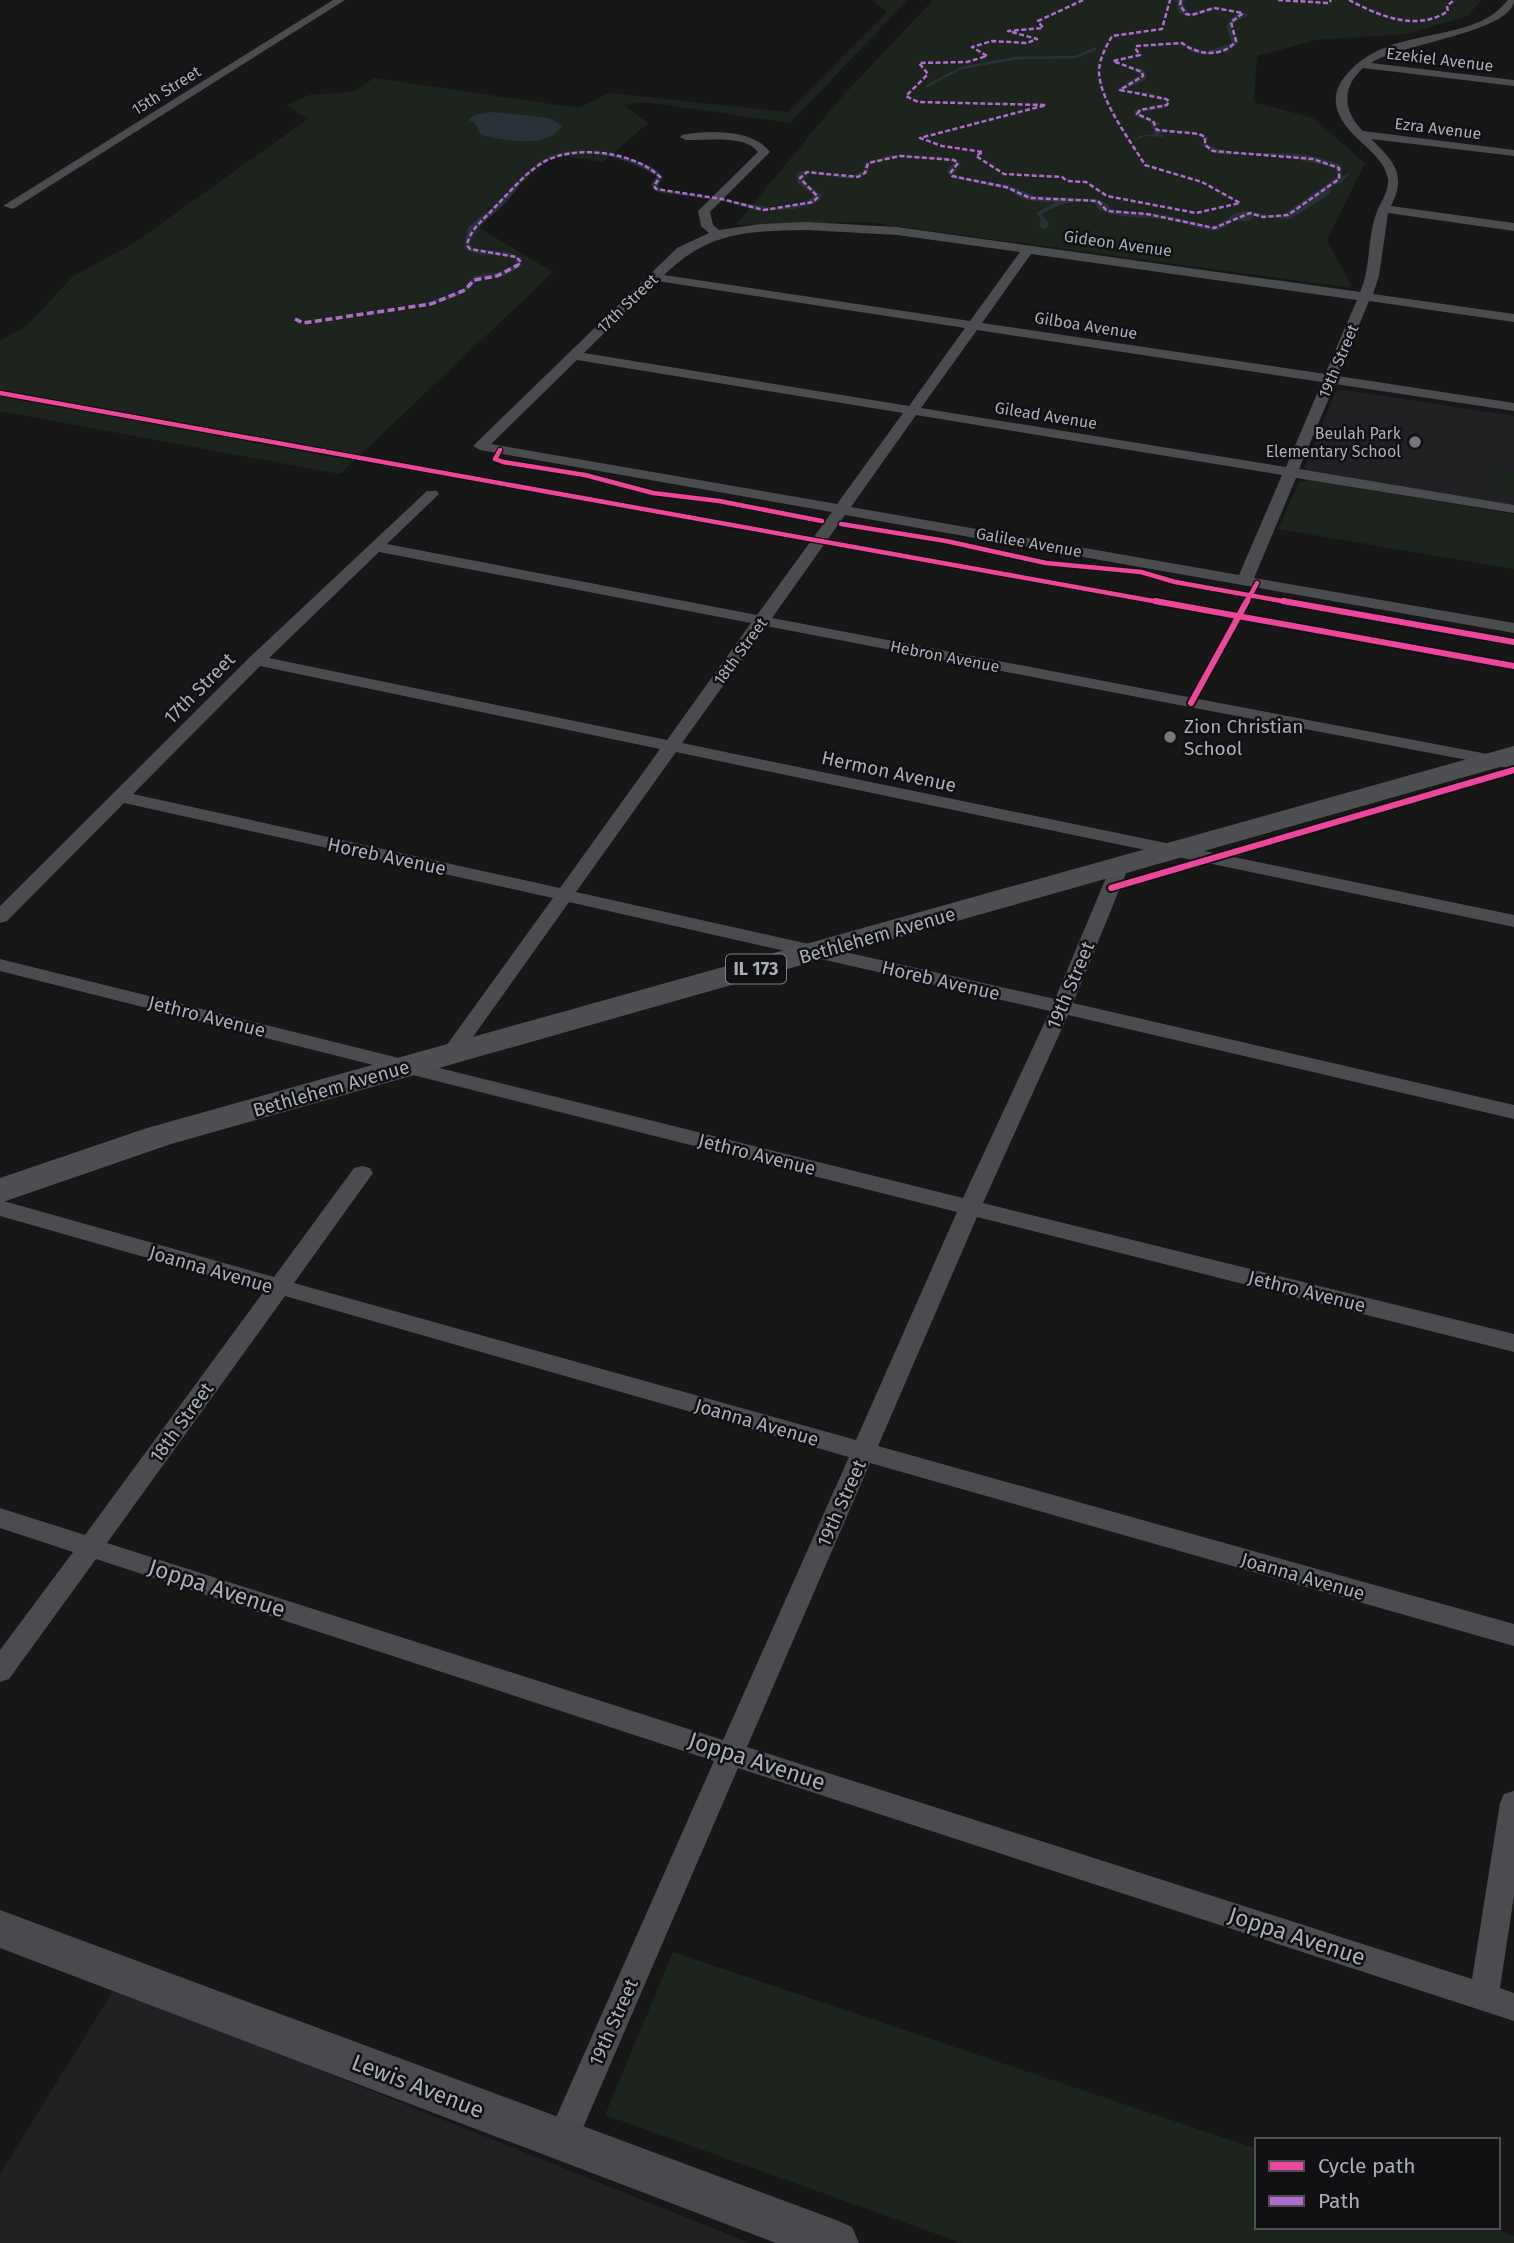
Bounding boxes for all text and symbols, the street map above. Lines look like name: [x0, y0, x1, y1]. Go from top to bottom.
street label: Ezekiel Avenue: [1385, 44, 1495, 75]
street label: 15th Street: [128, 62, 204, 119]
street label: Ezra Avenue: [1393, 114, 1482, 143]
street label: Gideon Avenue: [1063, 227, 1173, 260]
street label: 17th Street: [593, 270, 662, 337]
street label: Gilboa Avenue: [1033, 308, 1139, 343]
street label: 19th Street: [1314, 321, 1363, 401]
street label: Gilead Avenue: [993, 398, 1098, 433]
place label: Beulah Park Elementary School: [1266, 424, 1402, 461]
marker: Beulah Park Elementary School: [1407, 434, 1423, 450]
street label: Galilee Avenue: [974, 524, 1083, 561]
street label: 18th Street: [710, 614, 771, 689]
street label: Hebron Avenue: [889, 637, 1001, 676]
street label: 17th Street: [159, 648, 240, 729]
place label: Zion Christian School: [1184, 715, 1303, 760]
marker: Zion Christian School: [1162, 729, 1178, 745]
street label: Hermon Avenue: [819, 746, 958, 797]
street label: Horeb Avenue: [326, 833, 448, 880]
street label: Bethlehem Avenue: [796, 902, 958, 969]
street label: 19th Street: [1042, 938, 1099, 1032]
road number: IL 173: [726, 954, 786, 984]
street label: Horeb Avenue: [880, 956, 1002, 1005]
street label: Jethro Avenue: [146, 991, 268, 1042]
street label: Bethlehem Avenue: [250, 1055, 412, 1122]
street label: Jethro Avenue: [696, 1129, 818, 1180]
street label: Joanna Avenue: [146, 1241, 275, 1298]
street label: Jethro Avenue: [1246, 1266, 1368, 1317]
street label: 18th Street: [145, 1378, 218, 1467]
street label: Joanna Avenue: [692, 1394, 821, 1451]
street label: 19th Street: [812, 1456, 871, 1550]
street label: Joanna Avenue: [1238, 1548, 1367, 1605]
street label: Joppa Avenue: [145, 1553, 289, 1623]
street label: Joppa Avenue: [685, 1726, 829, 1796]
street label: Joppa Avenue: [1225, 1901, 1369, 1971]
street label: 19th Street: [584, 1975, 643, 2069]
street label: Lewis Avenue: [348, 2048, 488, 2124]
legend: [1255, 2138, 1500, 2229]
text: Cycle path: [1318, 2153, 1416, 2179]
text: Path: [1318, 2188, 1360, 2214]

